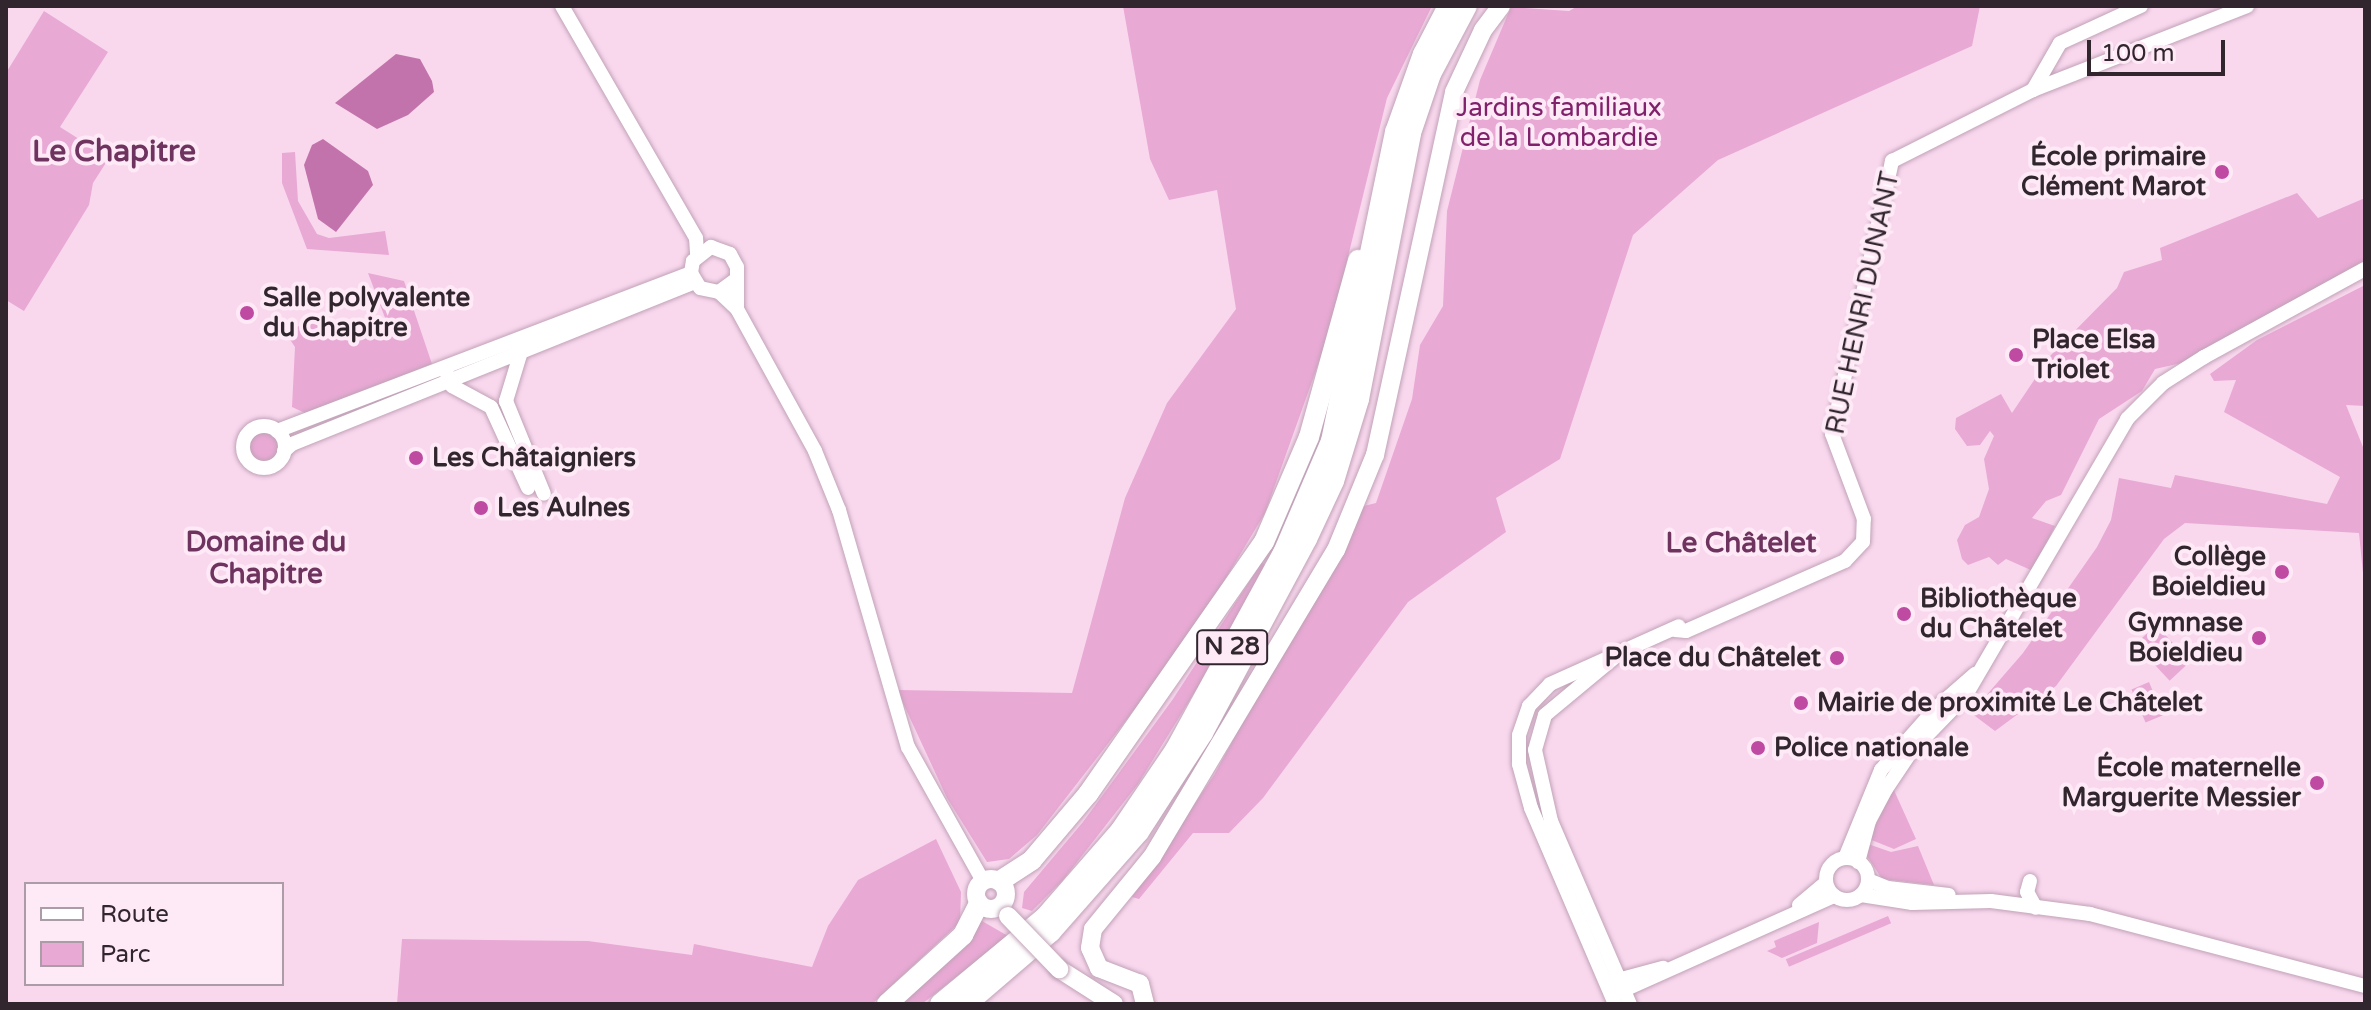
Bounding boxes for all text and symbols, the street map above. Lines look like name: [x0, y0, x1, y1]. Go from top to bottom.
scale bar: [2091, 24, 2229, 74]
text: 100 m: [2101, 39, 2175, 68]
park label: Jardins familiaux de la Lombardie: [1456, 92, 1662, 154]
district label: Le Chapitre: [32, 134, 196, 170]
place label: École primaire Clément Marot: [2021, 141, 2206, 202]
marker: École primaire Clément Marot: [2213, 163, 2231, 181]
street label: RUE HENRI DUNANT: [1820, 169, 1906, 437]
place label: Salle polyvalente du Chapitre: [263, 282, 470, 344]
marker: Salle polyvalente du Chapitre: [238, 304, 256, 322]
place label: Place Elsa Triolet: [2032, 324, 2156, 386]
marker: Place Elsa Triolet: [2007, 346, 2025, 364]
place label: Les Châtaigniers: [432, 442, 636, 474]
marker: Les Châtaigniers: [407, 449, 425, 467]
place label: Les Aulnes: [497, 492, 630, 524]
marker: Les Aulnes: [472, 499, 490, 517]
district label: Domaine du Chapitre: [186, 525, 346, 591]
district label: Le Châtelet: [1665, 526, 1817, 560]
place label: Collège Boieldieu: [2151, 541, 2266, 602]
marker: Collège Boieldieu: [2273, 563, 2291, 581]
place label: Bibliothèque du Châtelet: [1920, 583, 2077, 644]
marker: Bibliothèque du Châtelet: [1895, 605, 1913, 623]
place label: Gymnase Boieldieu: [2128, 607, 2243, 668]
road number: N 28: [1196, 627, 1268, 667]
marker: Gymnase Boieldieu: [2250, 629, 2268, 647]
place label: Place du Châtelet: [1605, 642, 1821, 674]
marker: Place du Châtelet: [1828, 649, 1846, 667]
place label: Mairie de proximité Le Châtelet: [1817, 687, 2203, 719]
marker: Mairie de proximité Le Châtelet: [1792, 694, 1810, 712]
place label: Police nationale: [1774, 732, 1969, 764]
marker: Police nationale: [1749, 739, 1767, 757]
place label: École maternelle Marguerite Messier: [2062, 752, 2301, 814]
marker: École maternelle Marguerite Messier: [2308, 774, 2326, 792]
legend: [24, 882, 284, 986]
text: Route: [100, 900, 169, 929]
text: Parc: [100, 940, 151, 969]

